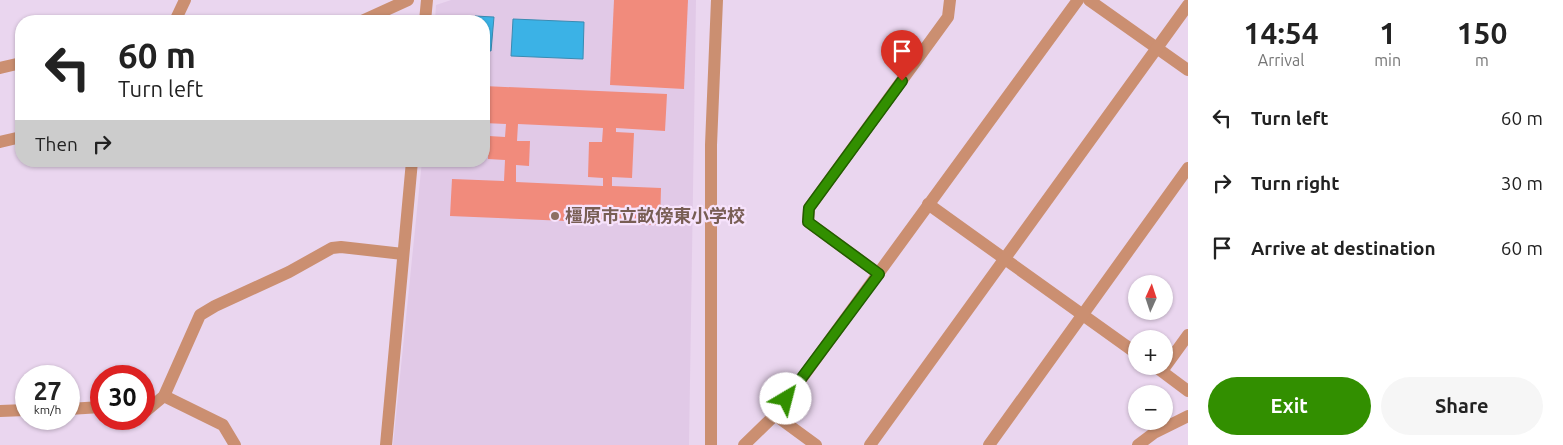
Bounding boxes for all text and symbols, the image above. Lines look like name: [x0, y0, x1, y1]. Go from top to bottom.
text: 14:54: [1244, 16, 1319, 50]
text: 1: [1379, 16, 1396, 50]
text: 150: [1457, 16, 1507, 50]
pin: [881, 30, 923, 81]
icon: left: [35, 35, 100, 100]
text: 60 m: [118, 35, 196, 75]
icon: arrive: [888, 37, 916, 65]
text: Arrival: [1258, 51, 1304, 69]
text: min: [1374, 51, 1401, 69]
text: m: [1475, 51, 1489, 69]
text: Turn left: [118, 76, 203, 101]
icon: left: [1208, 104, 1236, 132]
text: Turn left: [1251, 107, 1329, 129]
text: 60 m: [1501, 107, 1543, 129]
icon: right: [88, 130, 116, 158]
text: Then: [35, 133, 78, 155]
icon: right: [1208, 169, 1236, 197]
text: Turn right: [1251, 172, 1339, 194]
text: 30 m: [1501, 172, 1543, 194]
place label: 橿原市立畝傍東小学校: [565, 205, 745, 225]
marker: 橿原市立畝傍東小学校: [549, 210, 561, 222]
icon: arrive: [1208, 234, 1236, 262]
text: Arrive at destination: [1251, 237, 1436, 259]
text: 60 m: [1501, 237, 1543, 259]
north arrow: [1128, 275, 1172, 320]
map controls: [1128, 275, 1173, 430]
button: +: [1128, 330, 1173, 375]
speed limit sign: 30: [90, 365, 155, 430]
position arrow: [759, 372, 811, 424]
text: 27: [33, 377, 62, 405]
button: Exit: [1208, 377, 1371, 435]
button: Share: [1381, 377, 1543, 435]
button: −: [1128, 385, 1173, 430]
text: km/h: [34, 403, 61, 416]

